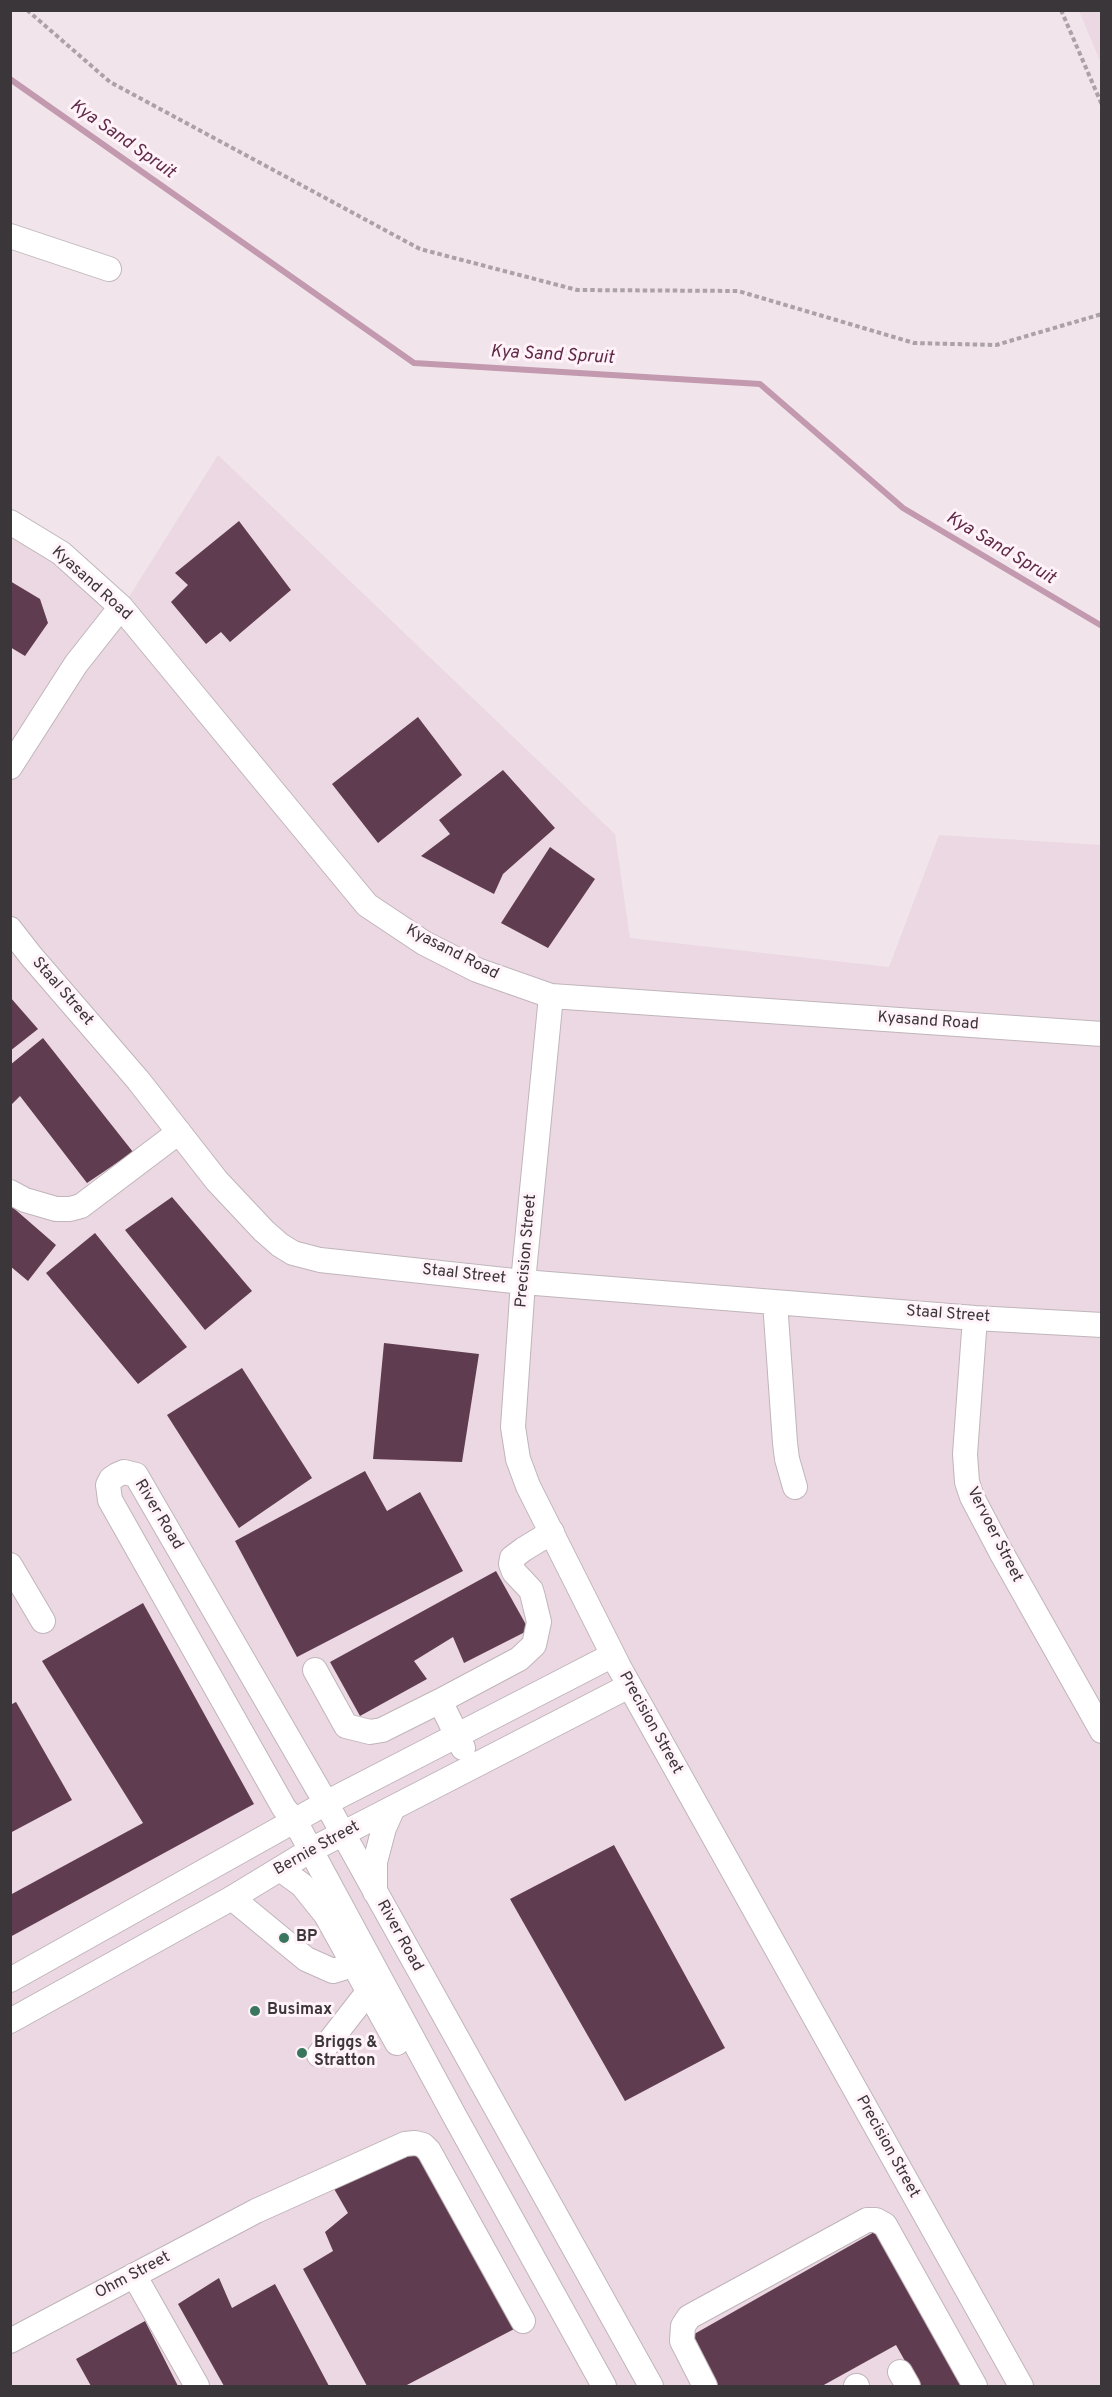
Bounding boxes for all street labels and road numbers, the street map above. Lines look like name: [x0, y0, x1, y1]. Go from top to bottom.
street label: Kyasand Road: [47, 543, 135, 625]
street label: Kyasand Road: [402, 921, 502, 985]
street label: Staal Street: [27, 954, 97, 1030]
street label: Kyasand Road: [877, 1009, 979, 1035]
street label: Precision Street: [512, 1193, 542, 1309]
street label: Staal Street: [421, 1261, 507, 1289]
street label: Staal Street: [905, 1302, 991, 1328]
street label: River Road: [130, 1476, 186, 1554]
street label: Vervoer Street: [962, 1484, 1026, 1586]
street label: Precision Street: [614, 1668, 686, 1778]
street label: Bernie Street: [271, 1818, 363, 1880]
street label: River Road: [372, 1897, 426, 1975]
street label: Precision Street: [851, 2092, 923, 2202]
street label: Ohm Street: [92, 2248, 174, 2304]

